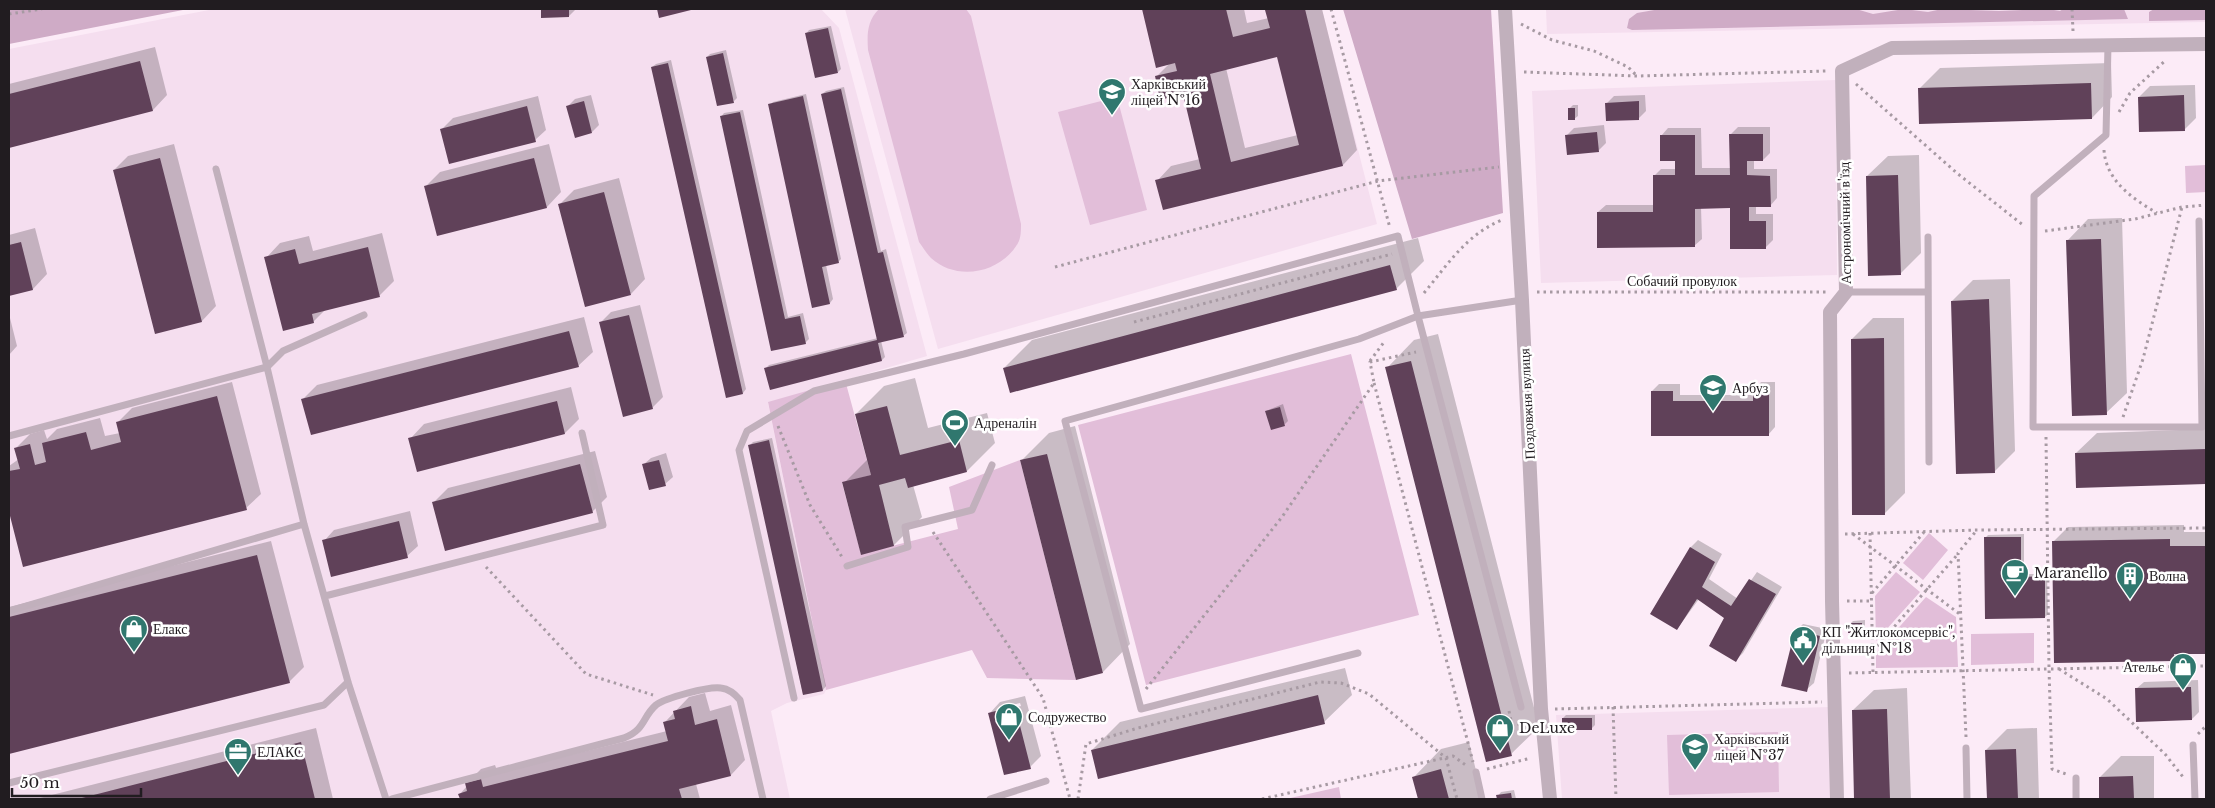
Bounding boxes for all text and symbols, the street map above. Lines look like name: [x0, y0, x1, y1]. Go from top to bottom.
place label: Харківський ліцей №16: [1131, 75, 1206, 109]
school or university icon: Харківський ліцей №16: [1097, 77, 1127, 116]
street label: Астрономічний в'їзд: [1835, 162, 1855, 284]
street label: Собачий провулок: [1627, 272, 1737, 290]
street label: Поздовжня вулиця: [1515, 347, 1539, 460]
school or university icon: Арбуз: [1698, 373, 1728, 412]
place label: Арбуз: [1732, 379, 1769, 397]
sports icon: Адреналін: [940, 408, 970, 447]
place label: Адреналін: [974, 414, 1037, 432]
cafe icon: Maranello: [2000, 558, 2030, 597]
building icon: Волна: [2115, 561, 2145, 600]
place label: Maranello: [2034, 564, 2107, 582]
place label: Волна: [2149, 567, 2187, 585]
shop icon: Елакс: [119, 614, 149, 653]
place label: Елакс: [153, 620, 187, 638]
place label: КП "Житлокомсервіс", дільниця №18: [1822, 623, 1956, 657]
public building icon: КП "Житлокомсервіс", дільниця №18: [1788, 625, 1818, 664]
shop icon: Ательє: [2168, 652, 2198, 691]
place label: Ательє: [2123, 658, 2164, 676]
shop icon: Содружество: [994, 702, 1024, 741]
place label: Содружество: [1028, 708, 1107, 726]
shop icon: DeLuxe: [1485, 713, 1515, 752]
place label: DeLuxe: [1519, 719, 1575, 737]
place label: Харківський ліцей №37: [1714, 730, 1789, 764]
school or university icon: Харківський ліцей №37: [1680, 732, 1710, 771]
office icon: ЕЛАКС: [223, 737, 253, 776]
place label: ЕЛАКС: [257, 743, 303, 761]
scale bar: [12, 766, 141, 798]
text: 50 m: [20, 773, 60, 792]

